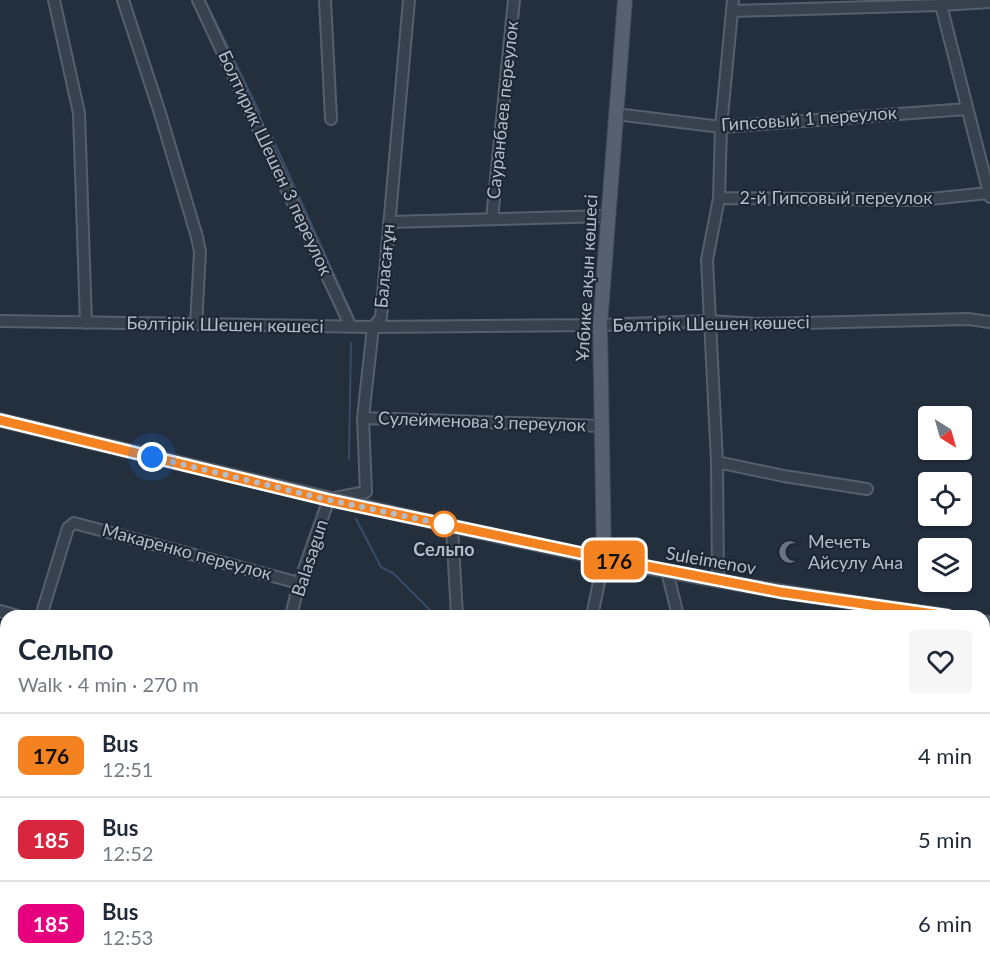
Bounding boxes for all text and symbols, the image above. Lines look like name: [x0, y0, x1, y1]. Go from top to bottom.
street label: Сауранбаев переулок: [482, 19, 522, 200]
street label: Болтирик Шешен 3 переулок: [214, 47, 338, 279]
street label: Гипсовый 1 переулок: [720, 101, 898, 135]
street label: 2-й Гипсовый переулок: [739, 186, 933, 208]
street label: Ұлбике ақын көшесі: [571, 194, 601, 362]
street label: Баласағұн: [369, 223, 399, 309]
street label: Бөлтірік Шешен көшесі: [612, 310, 810, 336]
street label: Бөлтірік Шешен көшесі: [126, 311, 324, 337]
street label: Сулейменова 3 переулок: [378, 406, 587, 436]
north arrow: [918, 406, 972, 460]
map controls: [918, 406, 972, 592]
your location: [137, 442, 167, 472]
button: locate: [918, 472, 972, 526]
marker: Сельпо: [431, 511, 457, 537]
street label: Balasagun: [286, 516, 332, 599]
street label: Макаренко переулок: [100, 518, 275, 584]
place label: Мечеть Айсулу Ана: [808, 530, 903, 573]
place label: Сельпо: [413, 538, 475, 560]
button: layers: [918, 538, 972, 592]
mosque icon: Мечеть Айсулу Ана: [777, 539, 803, 565]
line badge: 176: [580, 540, 648, 580]
street label: Suleimenov: [664, 541, 759, 579]
text: 176: [596, 548, 632, 573]
button: heart: [909, 630, 972, 693]
text: Сельпо: [18, 632, 114, 666]
text: Walk · 4 min · 270 m: [18, 672, 199, 696]
text: Bus: [102, 730, 138, 757]
text: 4 min: [918, 742, 972, 769]
text: 176: [33, 743, 69, 768]
text: 12:51: [102, 757, 153, 781]
text: Bus: [102, 814, 138, 841]
text: 5 min: [918, 826, 972, 853]
text: 185: [33, 827, 69, 852]
text: 12:52: [102, 841, 153, 865]
text: Bus: [102, 898, 138, 925]
text: 6 min: [918, 910, 972, 937]
text: 185: [33, 911, 69, 936]
text: 12:53: [102, 925, 153, 949]

